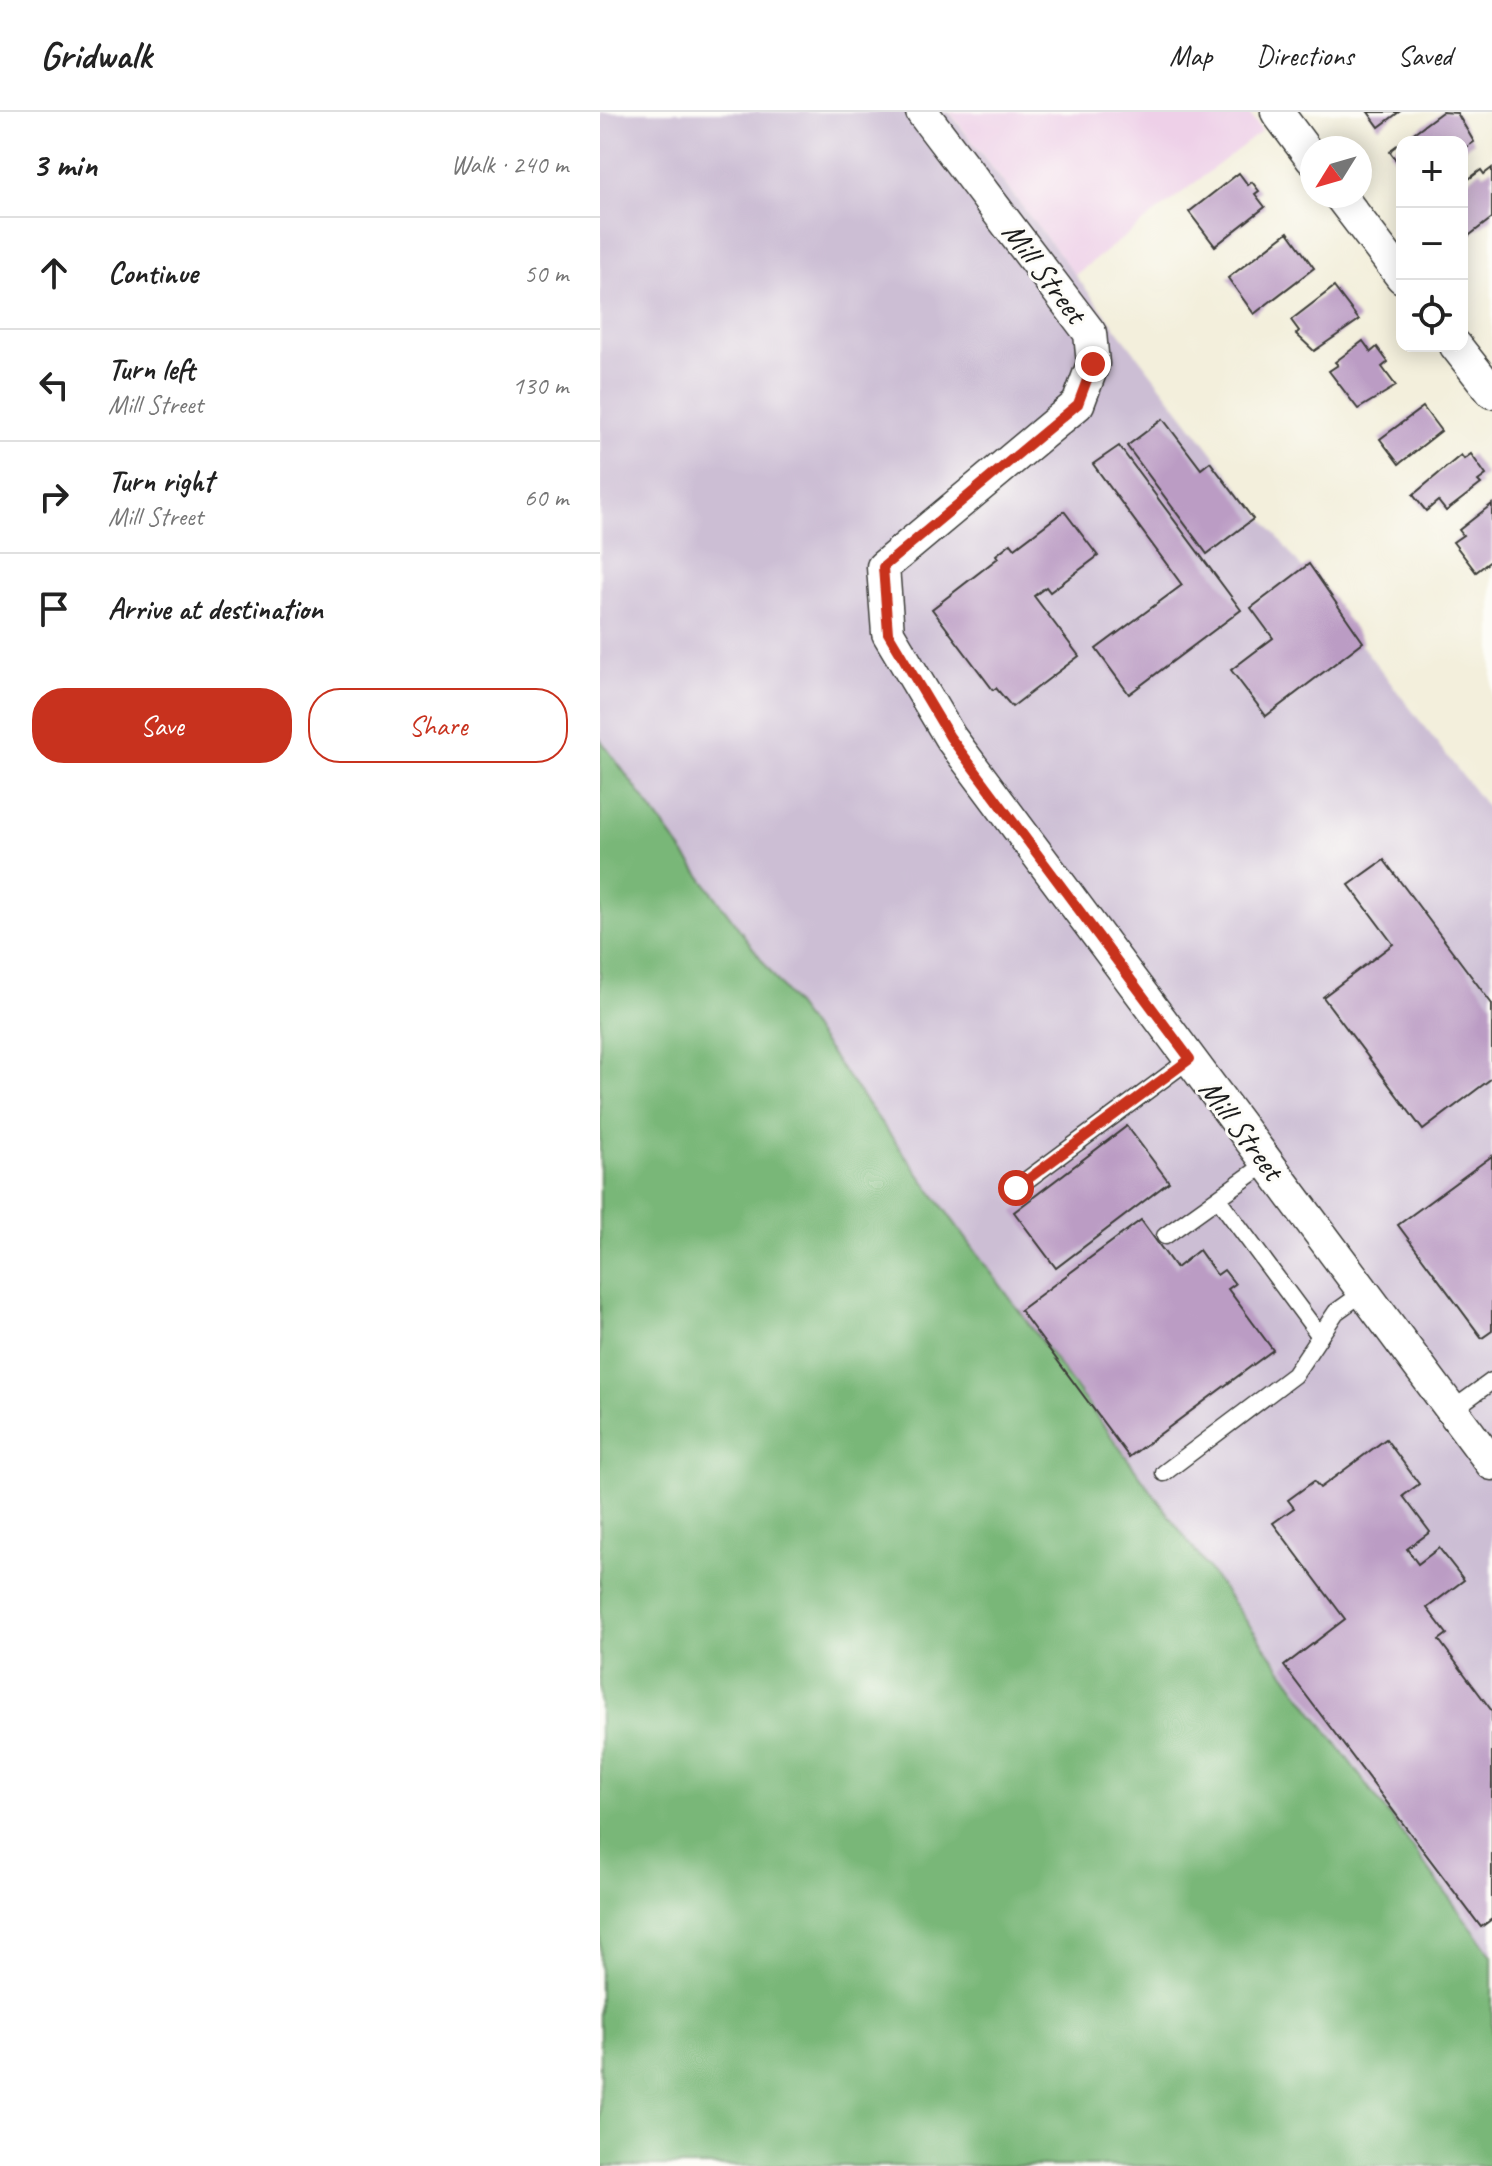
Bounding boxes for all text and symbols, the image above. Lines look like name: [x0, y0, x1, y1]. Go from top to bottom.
text: Gridwalk: [40, 32, 152, 79]
text: Map: [1169, 38, 1212, 73]
text: Directions: [1256, 38, 1354, 73]
text: Saved: [1398, 38, 1452, 73]
north arrow: [1300, 136, 1372, 208]
map controls: [1396, 136, 1468, 352]
button: +: [1396, 136, 1468, 208]
text: 3 min: [32, 143, 97, 186]
text: Walk · 240 m: [451, 148, 568, 181]
button: −: [1396, 208, 1468, 280]
street label: Mill Street: [993, 213, 1098, 334]
icon: ahead: [32, 251, 76, 295]
text: Continue: [108, 254, 198, 292]
text: 50 m: [524, 257, 568, 290]
button: locate: [1396, 280, 1468, 352]
route end: [1075, 346, 1111, 382]
text: Turn left: [108, 350, 195, 388]
icon: left: [32, 363, 76, 407]
text: 130 m: [512, 369, 568, 402]
text: Mill Street: [108, 388, 203, 421]
text: Turn right: [108, 462, 213, 500]
icon: right: [32, 475, 76, 519]
text: 60 m: [524, 481, 568, 514]
text: Mill Street: [108, 500, 203, 533]
icon: arrive: [32, 587, 76, 631]
text: Arrive at destination: [108, 590, 323, 628]
button: Save: [32, 688, 292, 763]
button: Share: [308, 688, 568, 763]
street label: Mill Street: [1190, 1070, 1295, 1191]
route start: [998, 1170, 1034, 1206]

